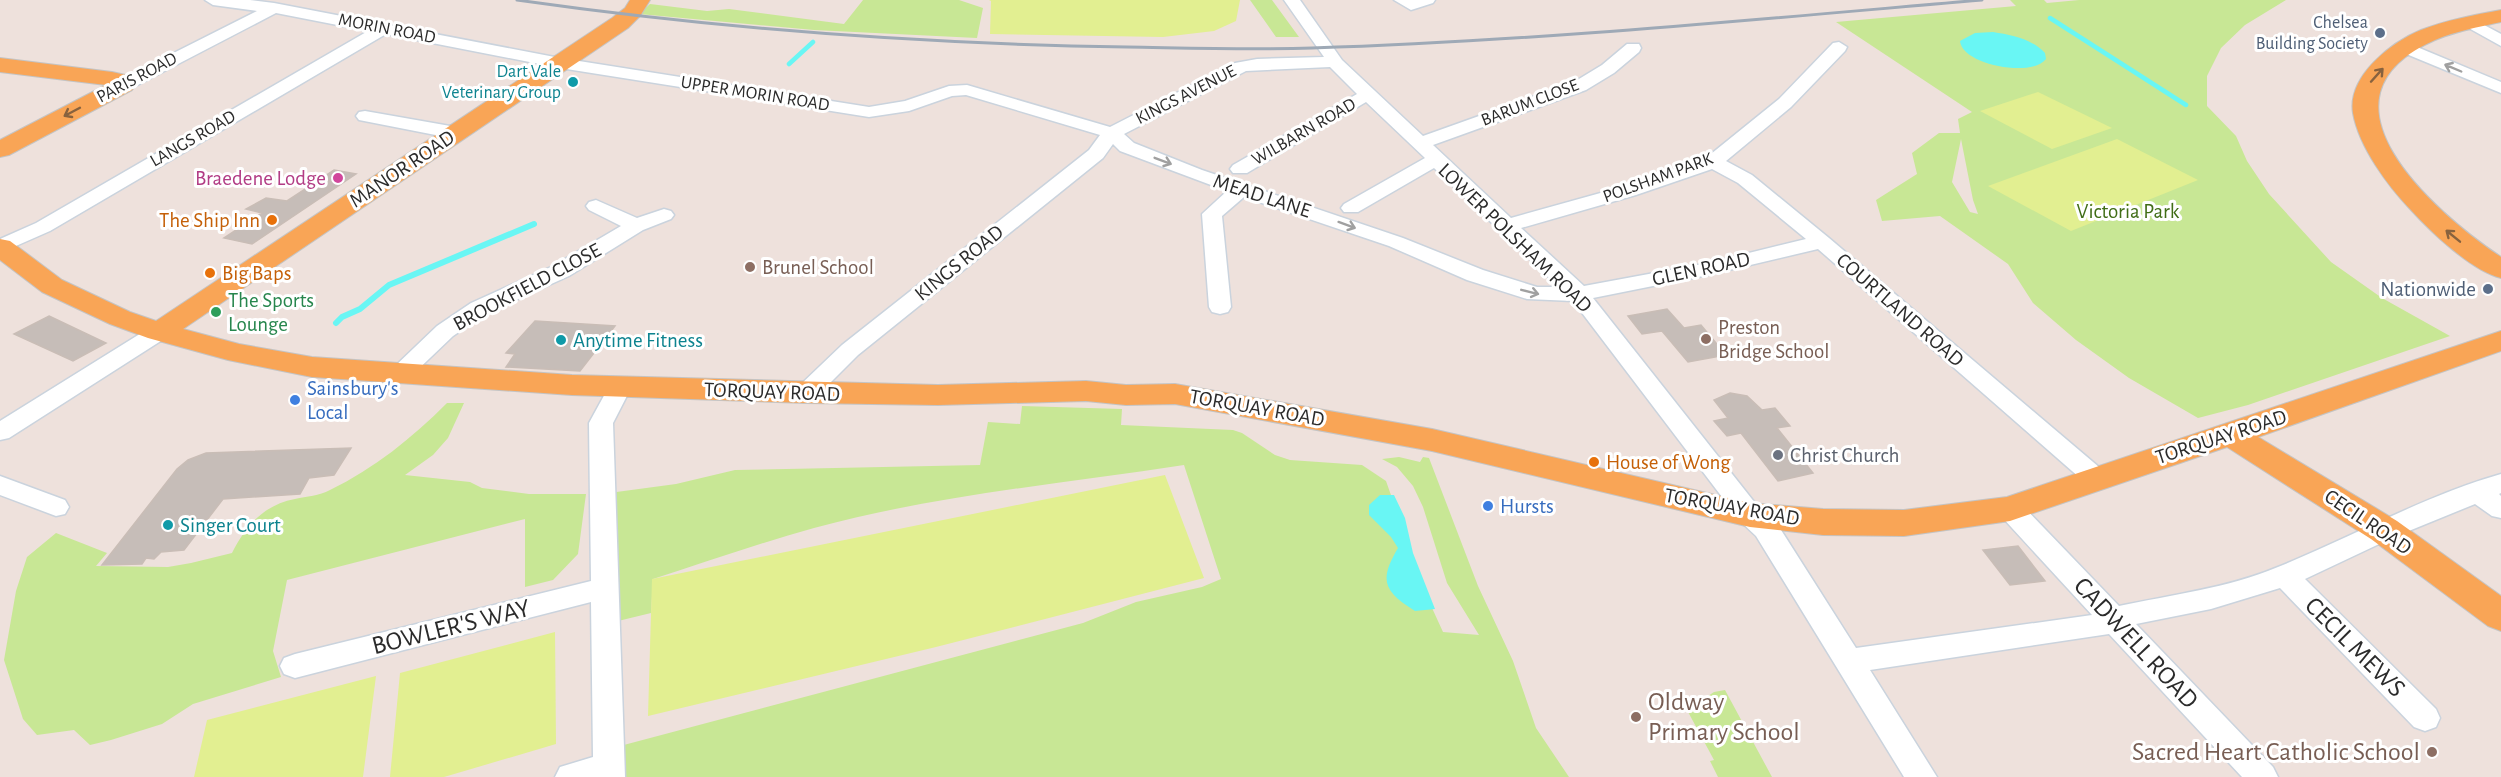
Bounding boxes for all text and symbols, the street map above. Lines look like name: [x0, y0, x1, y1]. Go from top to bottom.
street label: MORIN ROAD: [337, 11, 437, 47]
place label: Chelsea Building Society: [2256, 14, 2368, 53]
marker: Chelsea Building Society: [2373, 26, 2387, 40]
street label: PARIS ROAD: [94, 49, 180, 107]
one-way arrow: [2445, 61, 2463, 73]
street label: KINGS AVENUE: [1133, 62, 1239, 128]
place label: Dart Vale Veterinary Group: [442, 63, 561, 102]
one-way arrow: [2370, 68, 2384, 83]
street label: UPPER MORIN ROAD: [679, 73, 831, 115]
marker: Dart Vale Veterinary Group: [566, 75, 580, 89]
street label: BARUM CLOSE: [1479, 76, 1582, 130]
street label: WILBARN ROAD: [1249, 95, 1359, 169]
one-way arrow: [64, 107, 82, 118]
street label: LANGS ROAD: [147, 107, 239, 171]
street label: MANOR ROAD: [346, 126, 458, 212]
street label: POLSHAM PARK: [1601, 150, 1715, 206]
one-way arrow: [1153, 156, 1171, 167]
street label: LOWER POLSHAM ROAD: [1434, 159, 1596, 317]
place label: Braedene Lodge: [195, 168, 326, 189]
street label: MEAD LANE: [1211, 170, 1313, 222]
marker: Braedene Lodge: [331, 171, 345, 185]
park label: Victoria Park: [2077, 201, 2180, 222]
place label: The Ship Inn: [159, 210, 260, 231]
marker: The Ship Inn: [265, 213, 279, 227]
one-way arrow: [1337, 220, 1356, 231]
street label: KINGS ROAD: [911, 221, 1007, 305]
one-way arrow: [2446, 230, 2462, 243]
street label: BROOKFIELD CLOSE: [450, 239, 604, 335]
street label: GLEN ROAD: [1650, 248, 1752, 290]
street label: COURTLAND ROAD: [1832, 249, 1968, 371]
place label: Brunel School: [762, 257, 874, 278]
marker: Brunel School: [743, 260, 757, 274]
place label: Big Baps: [222, 263, 292, 284]
marker: Big Baps: [203, 266, 217, 280]
place label: Nationwide: [2380, 279, 2476, 300]
marker: Nationwide: [2481, 282, 2495, 296]
one-way arrow: [1520, 286, 1539, 298]
place label: The Sports Lounge: [228, 290, 314, 335]
marker: The Sports Lounge: [209, 305, 223, 319]
place label: Preston Bridge School: [1718, 317, 1830, 362]
place label: Anytime Fitness: [573, 330, 703, 351]
marker: Preston Bridge School: [1699, 332, 1713, 346]
marker: Anytime Fitness: [554, 333, 568, 347]
place label: Sainsbury's Local: [307, 378, 398, 423]
street label: TORQUAY ROAD: [704, 379, 840, 405]
street label: TORQUAY ROAD: [1188, 386, 1326, 430]
marker: Sainsbury's Local: [288, 393, 302, 407]
street label: TORQUAY ROAD: [2153, 406, 2289, 468]
place label: Christ Church: [1790, 445, 1900, 466]
marker: Christ Church: [1771, 448, 1785, 462]
place label: House of Wong: [1606, 452, 1731, 473]
marker: House of Wong: [1587, 455, 1601, 469]
street label: TORQUAY ROAD: [1663, 485, 1801, 529]
street label: CECIL ROAD: [2321, 485, 2415, 559]
place label: Hursts: [1500, 496, 1554, 517]
marker: Hursts: [1481, 499, 1495, 513]
place label: Singer Court: [180, 515, 281, 536]
marker: Singer Court: [161, 518, 175, 532]
street label: CADWELL ROAD: [2069, 572, 2203, 714]
street label: CECIL MEWS: [2300, 592, 2410, 702]
street label: BOWLER'S WAY: [369, 595, 533, 659]
place label: Oldway Primary School: [1648, 689, 1800, 745]
marker: Oldway Primary School: [1629, 710, 1643, 724]
place label: Sacred Heart Catholic School: [2132, 739, 2420, 765]
marker: Sacred Heart Catholic School: [2425, 745, 2439, 759]

